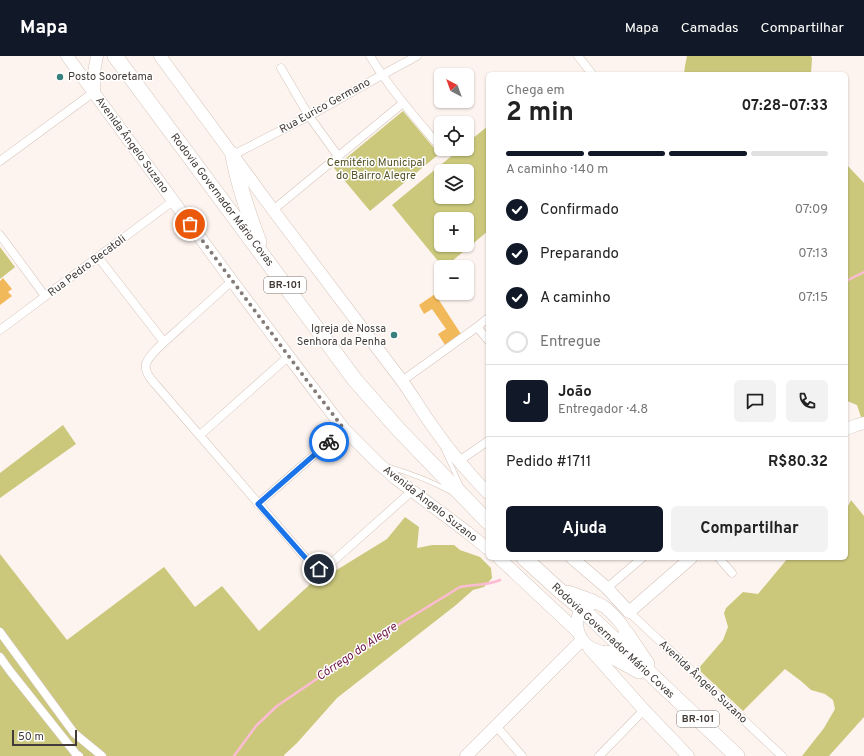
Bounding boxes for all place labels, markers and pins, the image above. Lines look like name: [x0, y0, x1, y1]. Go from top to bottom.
place label: Posto Sooretama: [68, 70, 153, 84]
marker: Posto Sooretama: [55, 72, 65, 82]
pin: [173, 207, 207, 241]
place label: Igreja de Nossa Senhora da Penha: [297, 322, 386, 349]
marker: Igreja de Nossa Senhora da Penha: [389, 330, 399, 340]
pin: [302, 552, 336, 586]

